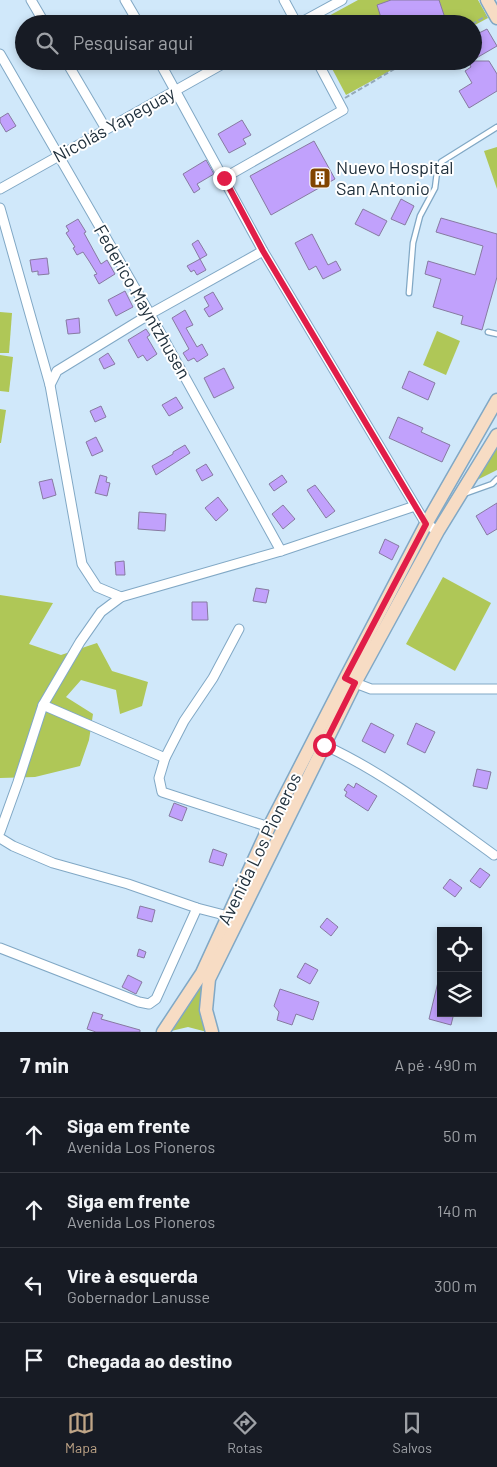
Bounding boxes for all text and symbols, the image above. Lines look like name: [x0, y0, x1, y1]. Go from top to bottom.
search box: [15, 15, 482, 70]
icon: search: [33, 29, 61, 57]
text: Pesquisar aqui: [73, 31, 193, 54]
street label: Nicolás Yapeguay: [49, 82, 178, 167]
place label: Nuevo Hospital San Antonio: [336, 156, 454, 199]
building icon: Nuevo Hospital San Antonio: [308, 166, 332, 190]
route end: [213, 167, 236, 190]
street label: Federico Mayntzhusen: [90, 221, 196, 382]
route start: [313, 734, 336, 757]
street label: Avenida Los Pioneros: [213, 769, 306, 928]
map controls: [437, 927, 482, 1017]
button: locate: [437, 927, 482, 972]
button: layers: [437, 972, 482, 1017]
text: 7 min: [20, 1052, 69, 1077]
text: A pé · 490 m: [394, 1055, 477, 1074]
text: Siga em frente: [67, 1114, 190, 1137]
icon: ahead: [20, 1121, 48, 1149]
text: 50 m: [443, 1126, 477, 1145]
text: Avenida Los Pioneros: [67, 1137, 215, 1156]
text: Siga em frente: [67, 1189, 190, 1212]
icon: ahead: [20, 1196, 48, 1224]
text: 140 m: [437, 1201, 477, 1220]
text: Avenida Los Pioneros: [67, 1212, 215, 1231]
text: Vire à esquerda: [67, 1264, 198, 1287]
icon: left: [20, 1271, 48, 1299]
text: 300 m: [434, 1276, 477, 1295]
text: Gobernador Lanusse: [67, 1287, 210, 1306]
icon: arrive: [20, 1346, 48, 1374]
text: Chegada ao destino: [67, 1349, 232, 1372]
tab: Mapa: [65, 1409, 97, 1456]
tab: Rotas: [227, 1409, 262, 1456]
tab: Salvos: [393, 1409, 432, 1456]

